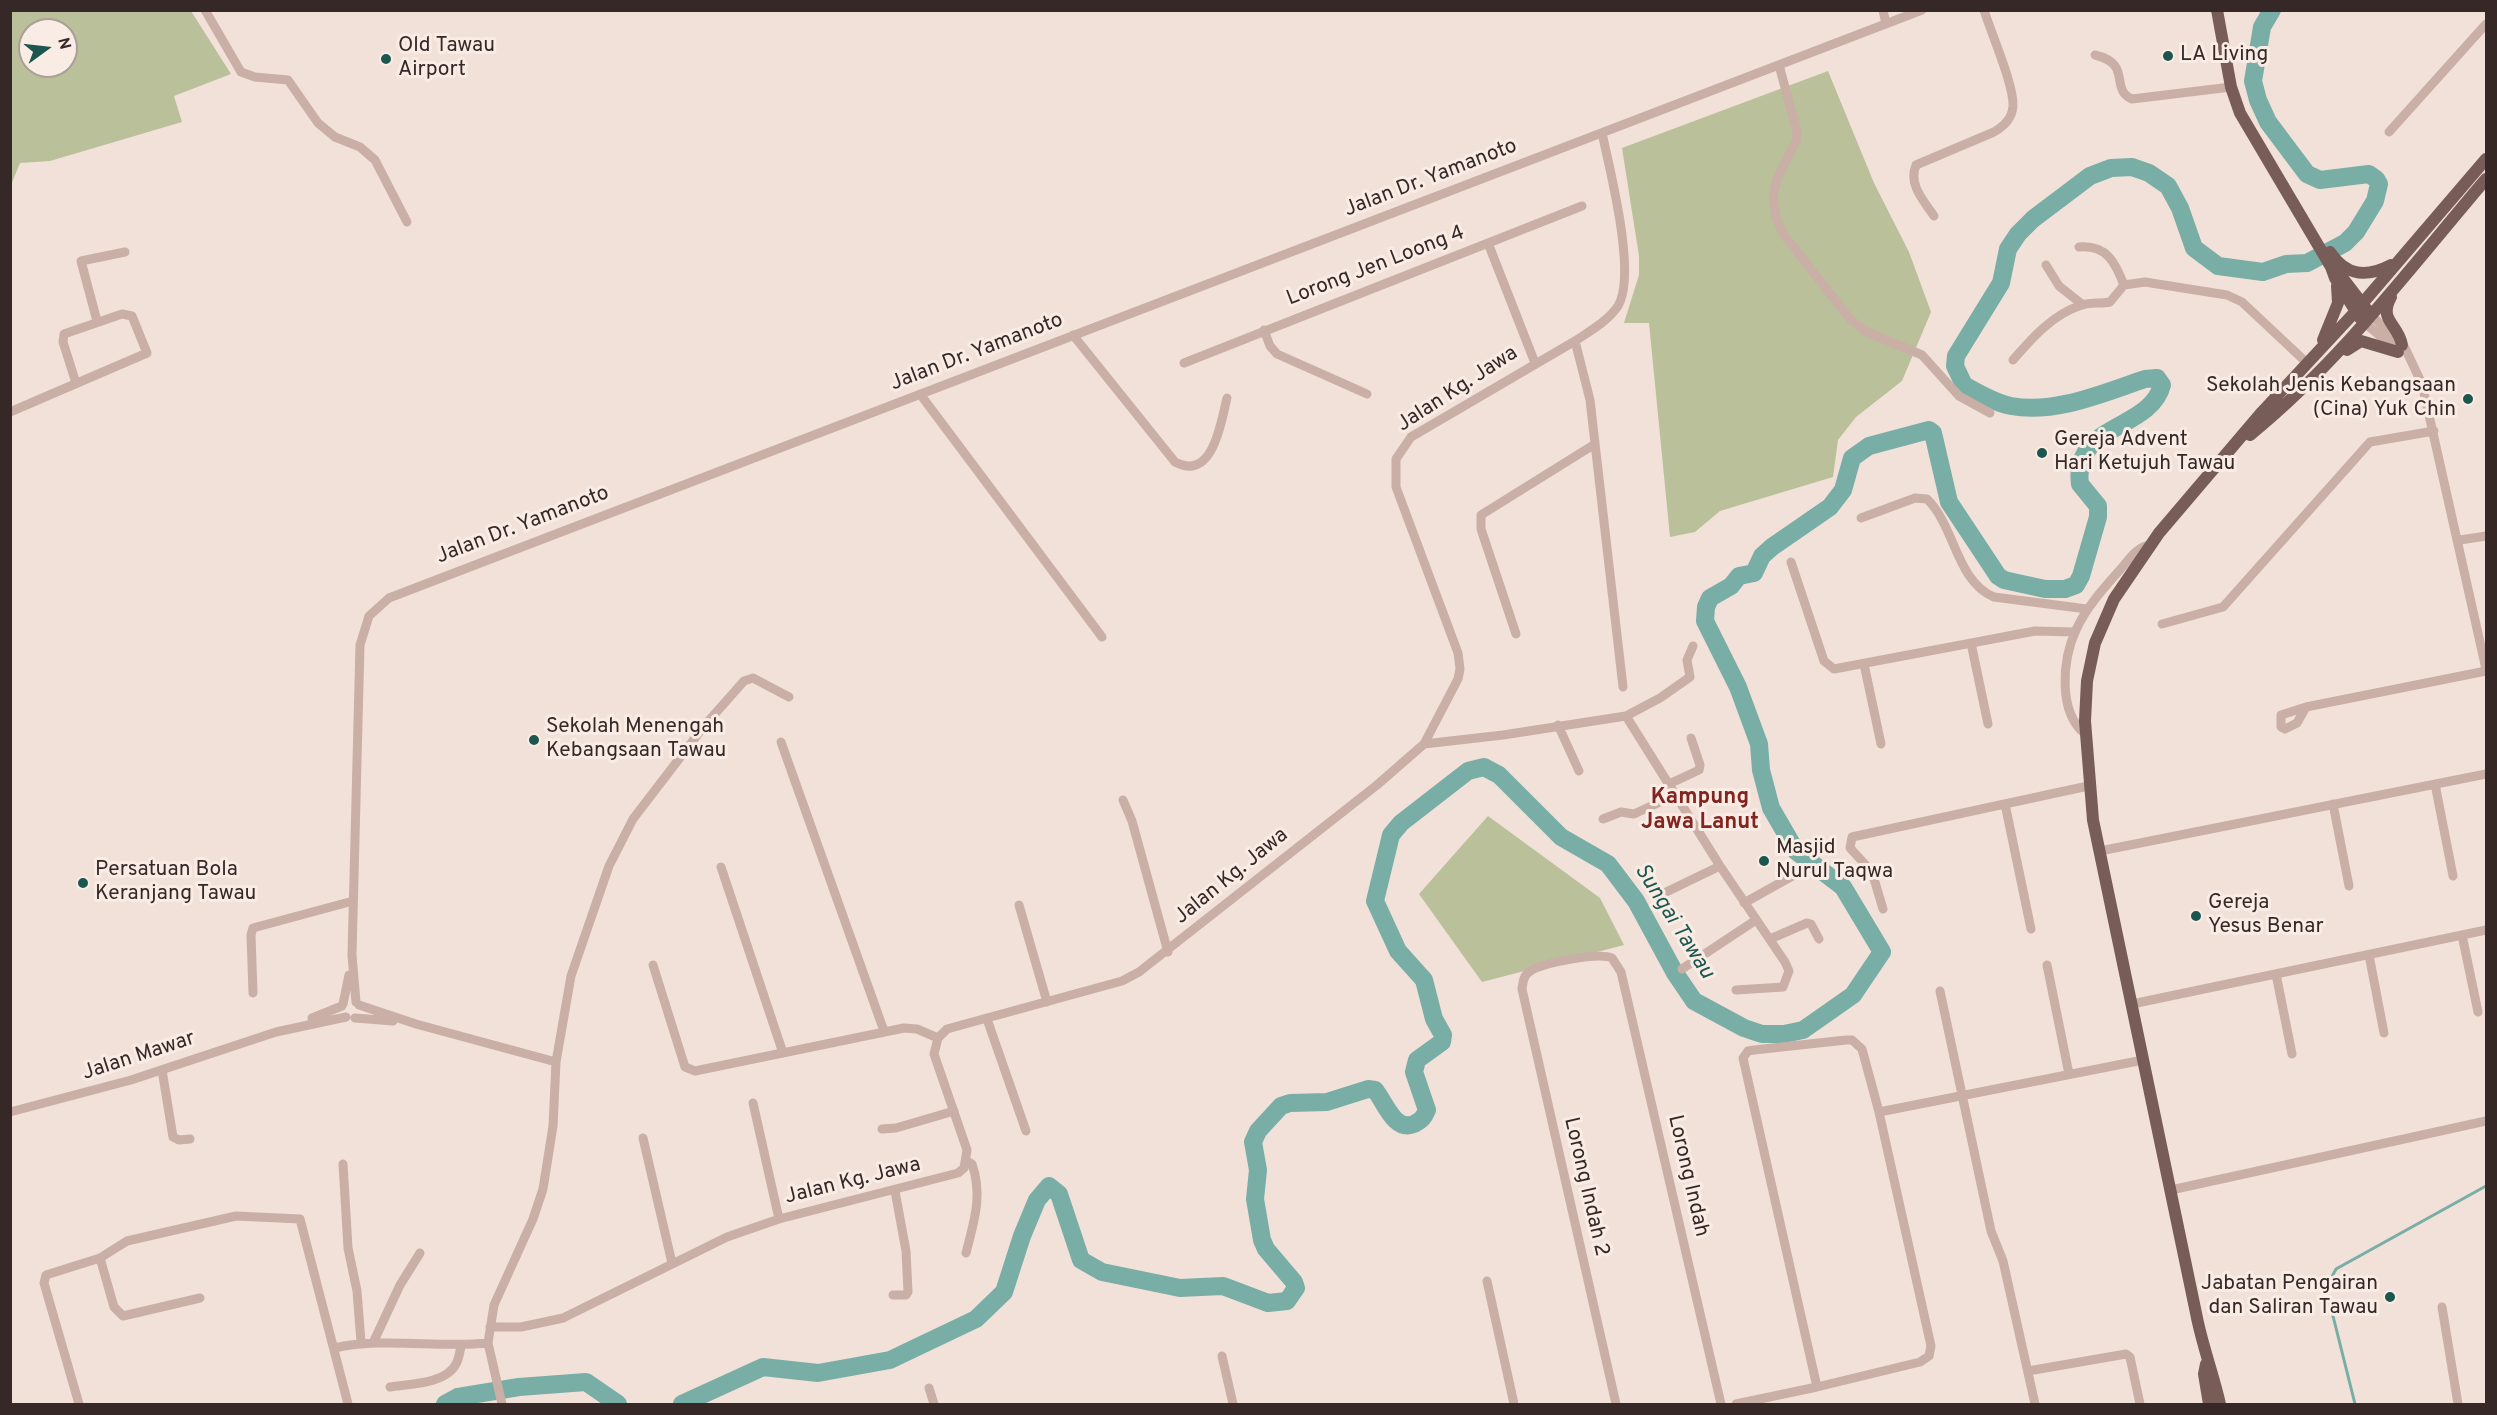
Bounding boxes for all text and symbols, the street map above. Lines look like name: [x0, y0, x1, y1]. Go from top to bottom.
north arrow: [18, 18, 78, 78]
place label: Old Tawau Airport: [398, 34, 495, 84]
text: N: [52, 36, 75, 52]
place label: LA Living: [2180, 43, 2268, 69]
marker: LA Living: [2161, 49, 2175, 63]
marker: Old Tawau Airport: [379, 52, 393, 66]
street label: Jalan Dr. Yamanoto: [1341, 134, 1521, 224]
street label: Lorong Jen Loong 4: [1283, 221, 1469, 313]
street label: Jalan Dr. Yamanoto: [887, 308, 1067, 398]
street label: Jalan Kg. Jawa: [1393, 342, 1523, 438]
place label: Sekolah Jenis Kebangsaan (Cina) Yuk Chin: [2206, 374, 2456, 424]
marker: Sekolah Jenis Kebangsaan (Cina) Yuk Chin: [2461, 392, 2475, 406]
place label: Gereja Advent Hari Ketujuh Tawau: [2054, 428, 2235, 478]
marker: Gereja Advent Hari Ketujuh Tawau: [2035, 446, 2049, 460]
street label: Jalan Dr. Yamanoto: [433, 481, 613, 571]
place label: Sekolah Menengah Kebangsaan Tawau: [546, 715, 726, 765]
marker: Sekolah Menengah Kebangsaan Tawau: [527, 733, 541, 747]
district label: Kampung Jawa Lanut: [1641, 786, 1759, 837]
street label: Jalan Kg. Jawa: [1170, 823, 1294, 931]
place label: Masjid Nurul Taqwa: [1776, 836, 1893, 886]
marker: Masjid Nurul Taqwa: [1757, 854, 1771, 868]
place label: Persatuan Bola Keranjang Tawau: [95, 858, 256, 908]
water label: Sungai Tawau: [1627, 860, 1719, 984]
marker: Persatuan Bola Keranjang Tawau: [76, 876, 90, 890]
place label: Gereja Yesus Benar: [2208, 891, 2324, 941]
marker: Gereja Yesus Benar: [2189, 909, 2203, 923]
street label: Jalan Mawar: [79, 1027, 199, 1087]
street label: Lorong Indah: [1661, 1113, 1713, 1239]
street label: Lorong Indah 2: [1557, 1115, 1613, 1259]
street label: Jalan Kg. Jawa: [783, 1153, 923, 1211]
place label: Jabatan Pengairan dan Saliran Tawau: [2201, 1272, 2378, 1322]
marker: Jabatan Pengairan dan Saliran Tawau: [2383, 1290, 2397, 1304]

